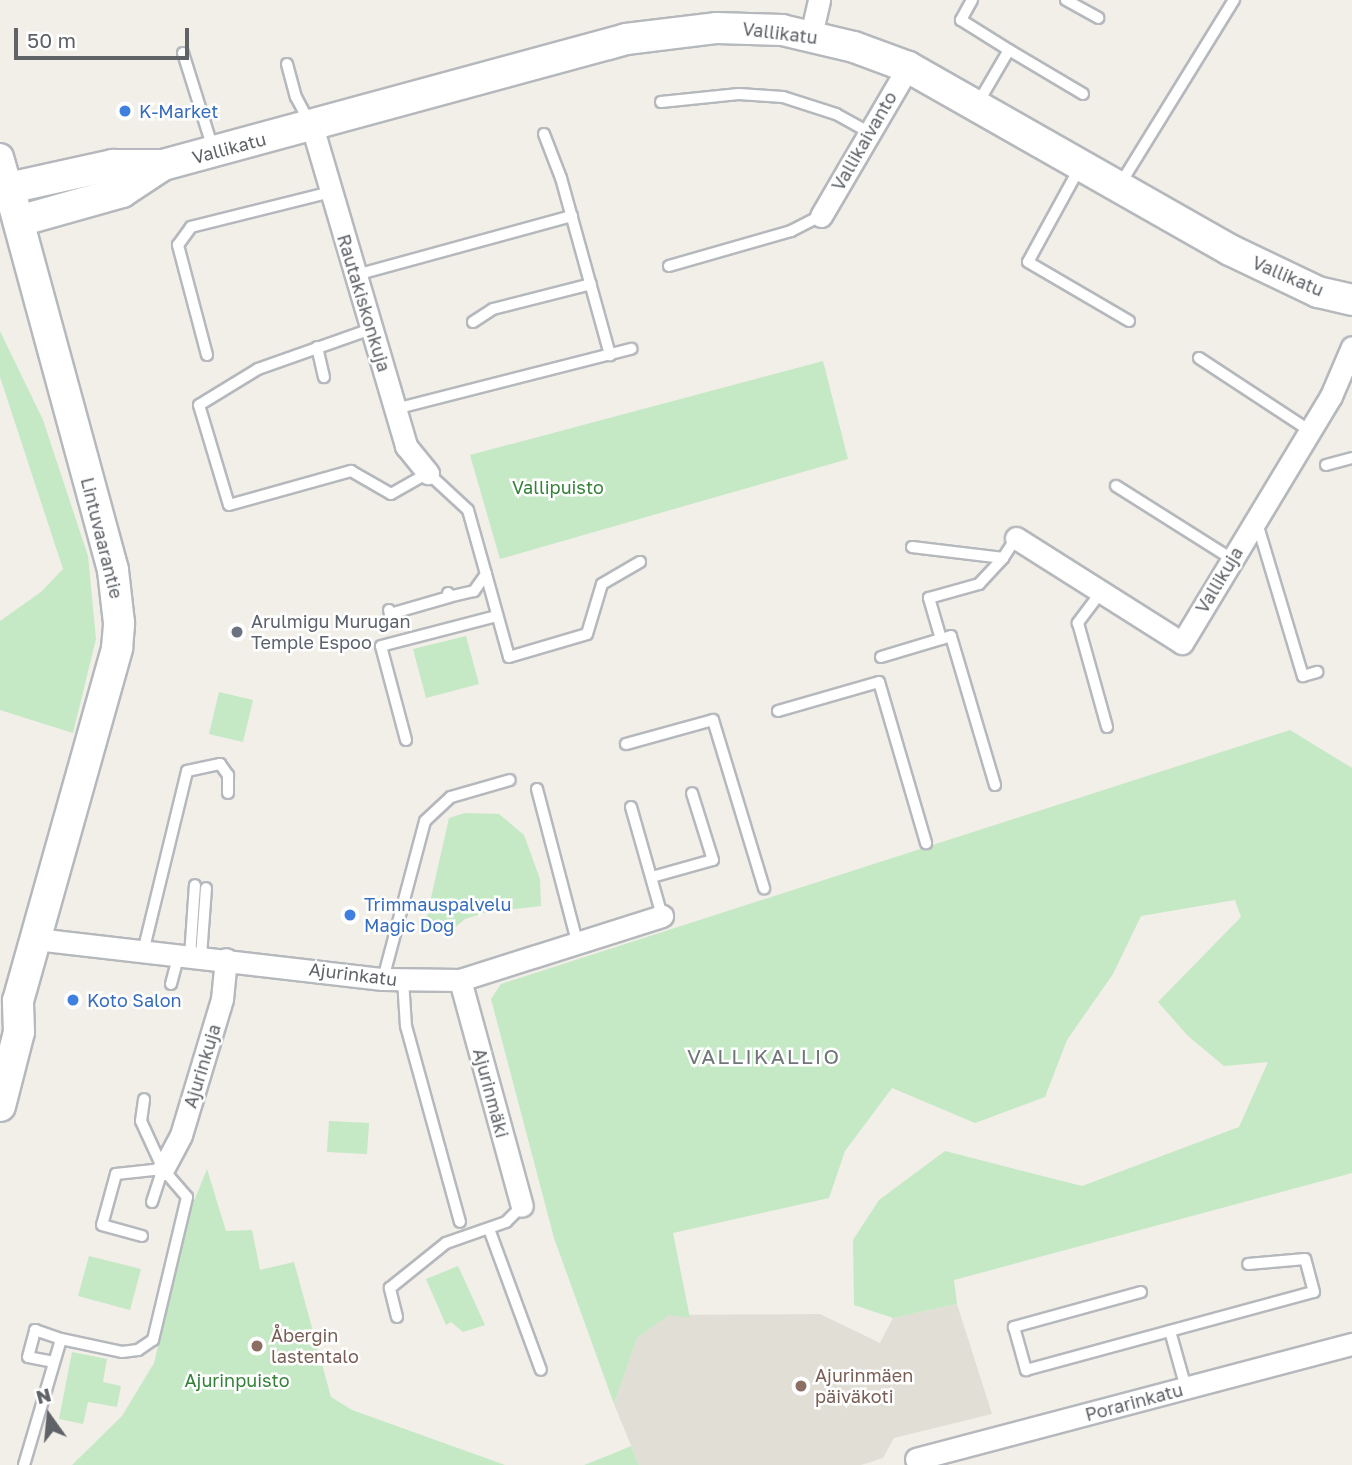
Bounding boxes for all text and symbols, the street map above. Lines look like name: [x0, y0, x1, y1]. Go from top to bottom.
scale bar: [18, 14, 192, 58]
street label: Vallikatu: [741, 18, 819, 48]
text: 50 m: [27, 27, 76, 53]
street label: Vallikaivanto: [827, 88, 901, 194]
place label: K-Market: [139, 100, 218, 122]
marker: K-Market: [117, 103, 133, 119]
street label: Vallikatu: [190, 128, 268, 168]
street label: Rautakiskonkuja: [333, 232, 395, 374]
street label: Vallikatu: [1249, 251, 1327, 301]
street label: Lintuvaarantie: [76, 475, 128, 601]
park label: Vallipuisto: [512, 476, 604, 498]
street label: Vallikuja: [1191, 543, 1247, 617]
place label: Arulmigu Murugan Temple Espoo: [251, 611, 411, 654]
marker: Arulmigu Murugan Temple Espoo: [229, 624, 245, 640]
place label: Trimmauspalvelu Magic Dog: [364, 894, 511, 936]
marker: Trimmauspalvelu Magic Dog: [342, 907, 358, 923]
street label: Ajurinkatu: [308, 958, 398, 990]
place label: Koto Salon: [87, 989, 181, 1011]
marker: Koto Salon: [65, 992, 81, 1008]
street label: Ajurinkuja: [179, 1021, 225, 1111]
district label: VALLIKALLIO: [688, 1043, 840, 1069]
street label: Ajurinmäki: [469, 1046, 513, 1140]
place label: Åbergin lastentalo: [271, 1325, 359, 1368]
marker: Åbergin lastentalo: [249, 1338, 265, 1354]
place label: Ajurinmäen päiväkoti: [815, 1365, 913, 1408]
park label: Ajurinpuisto: [184, 1369, 290, 1391]
marker: Ajurinmäen päiväkoti: [793, 1378, 809, 1394]
street label: Porarinkatu: [1083, 1379, 1185, 1425]
north arrow: [14, 1381, 84, 1451]
text: N: [33, 1382, 53, 1408]

